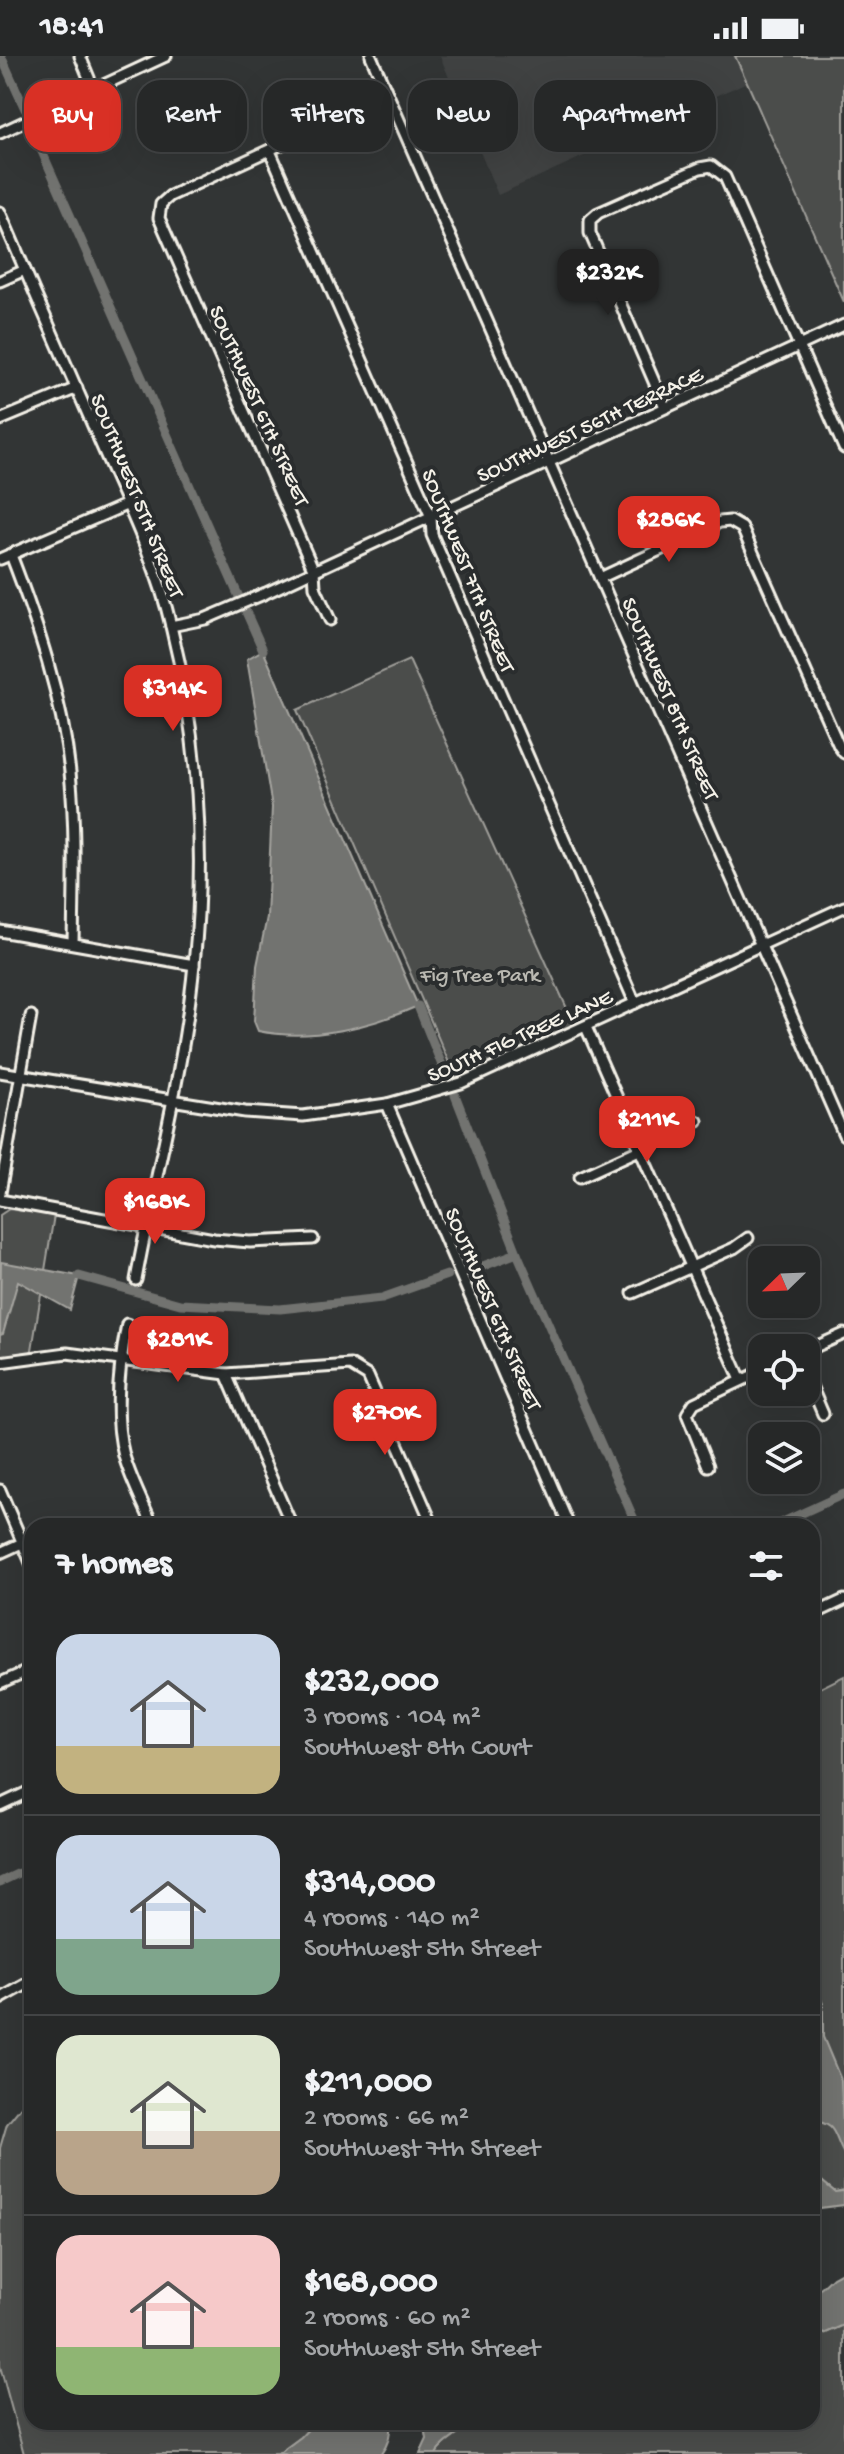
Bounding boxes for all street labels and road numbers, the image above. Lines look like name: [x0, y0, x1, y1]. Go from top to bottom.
street label: SOUTHWEST 6TH STREET: [201, 302, 314, 512]
street label: SOUTHWEST 56TH TERRACE: [474, 362, 709, 490]
street label: SOUTHWEST 5TH STREET: [83, 391, 189, 604]
street label: SOUTHWEST 7TH STREET: [414, 466, 520, 678]
street label: SOUTHWEST 8TH STREET: [614, 594, 723, 806]
street label: SOUTH FIG TREE LANE: [424, 985, 618, 1090]
street label: SOUTHWEST 6TH STREET: [437, 1205, 546, 1416]

